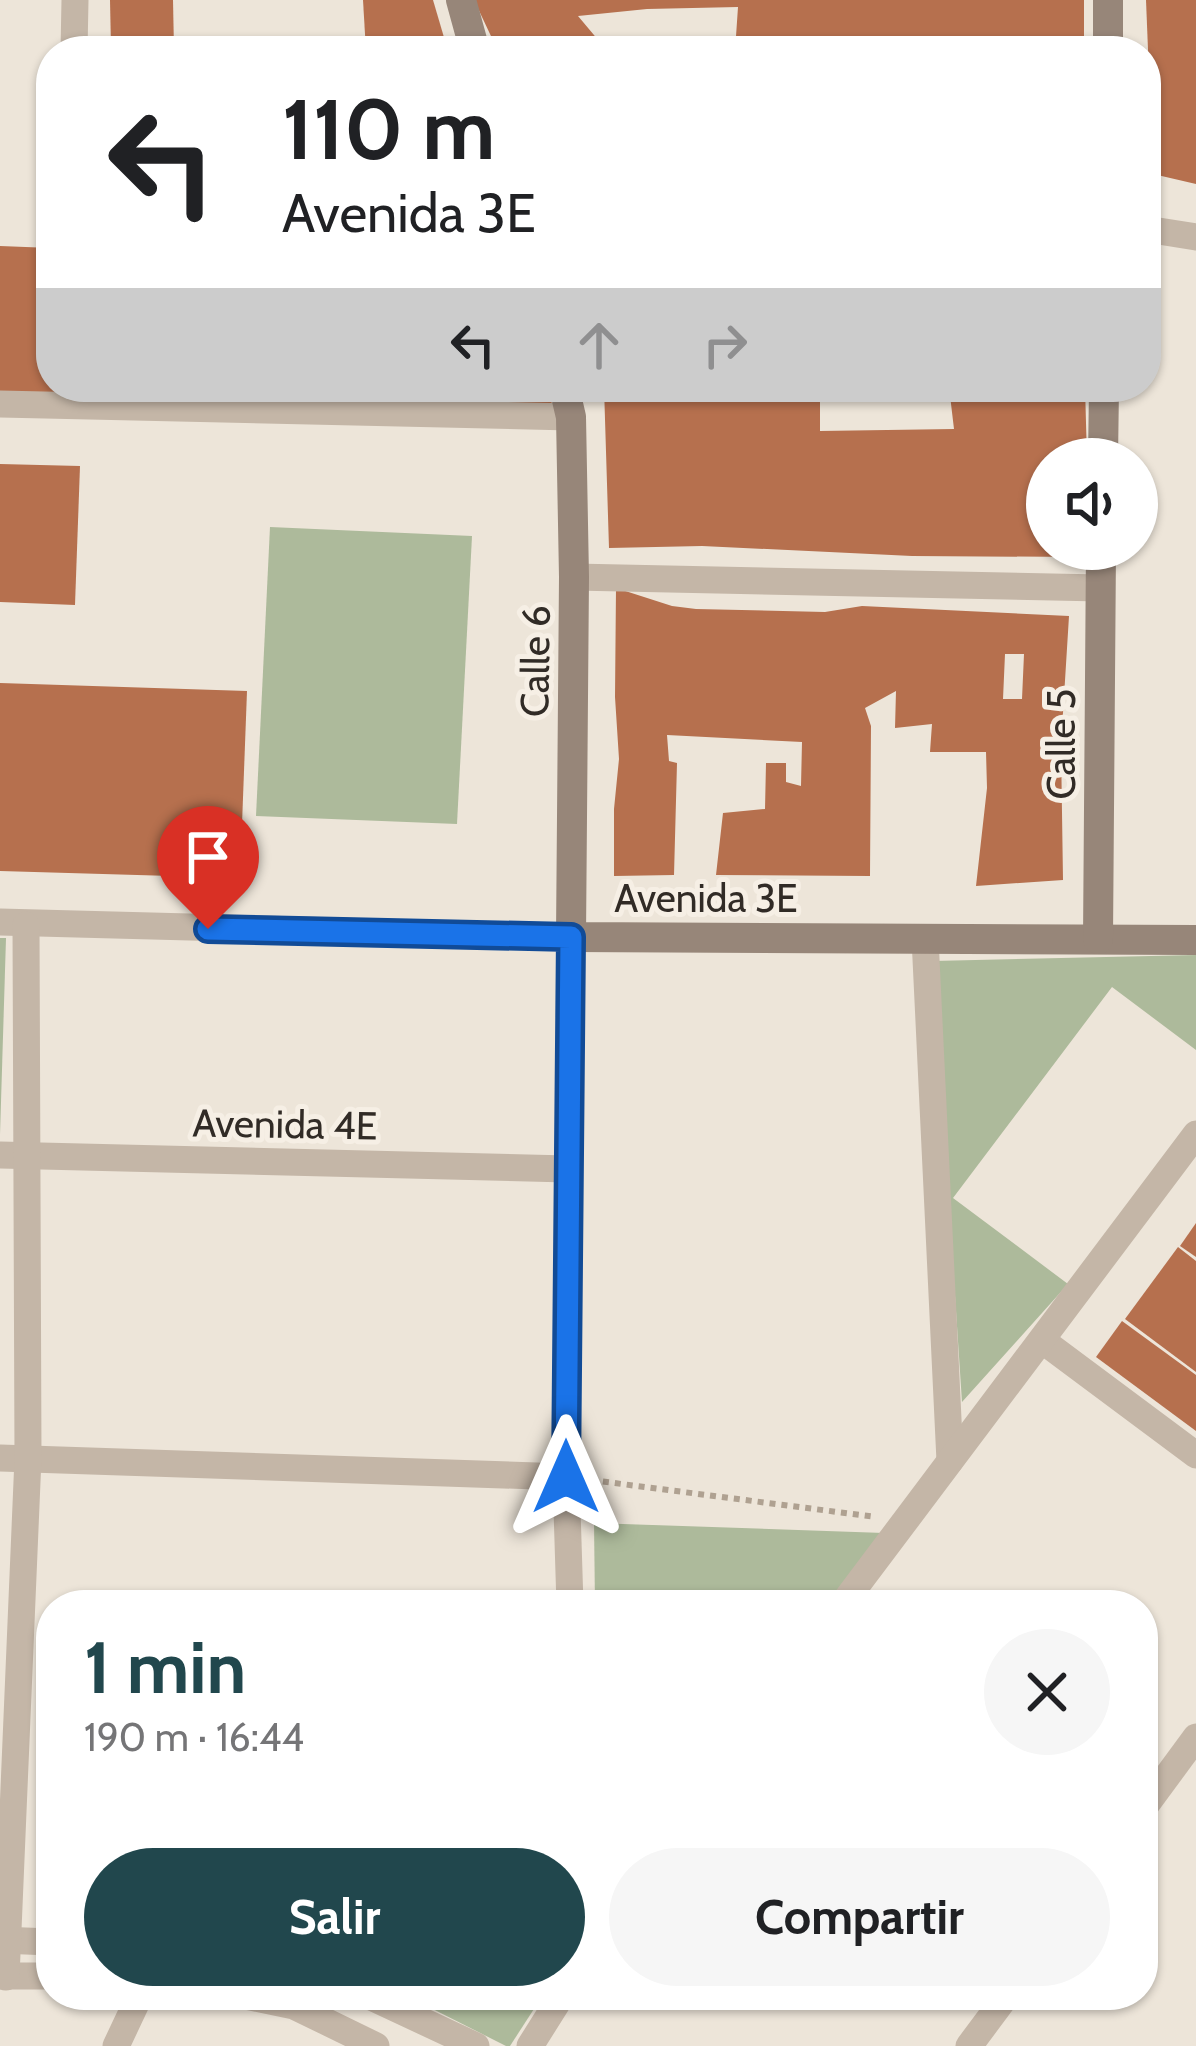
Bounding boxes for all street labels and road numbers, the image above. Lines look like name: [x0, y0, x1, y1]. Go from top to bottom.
street label: Calle 6: [510, 605, 560, 717]
street label: Calle 5: [1037, 689, 1085, 799]
street label: Avenida 3E: [614, 874, 798, 922]
street label: Avenida 4E: [192, 1098, 378, 1150]

